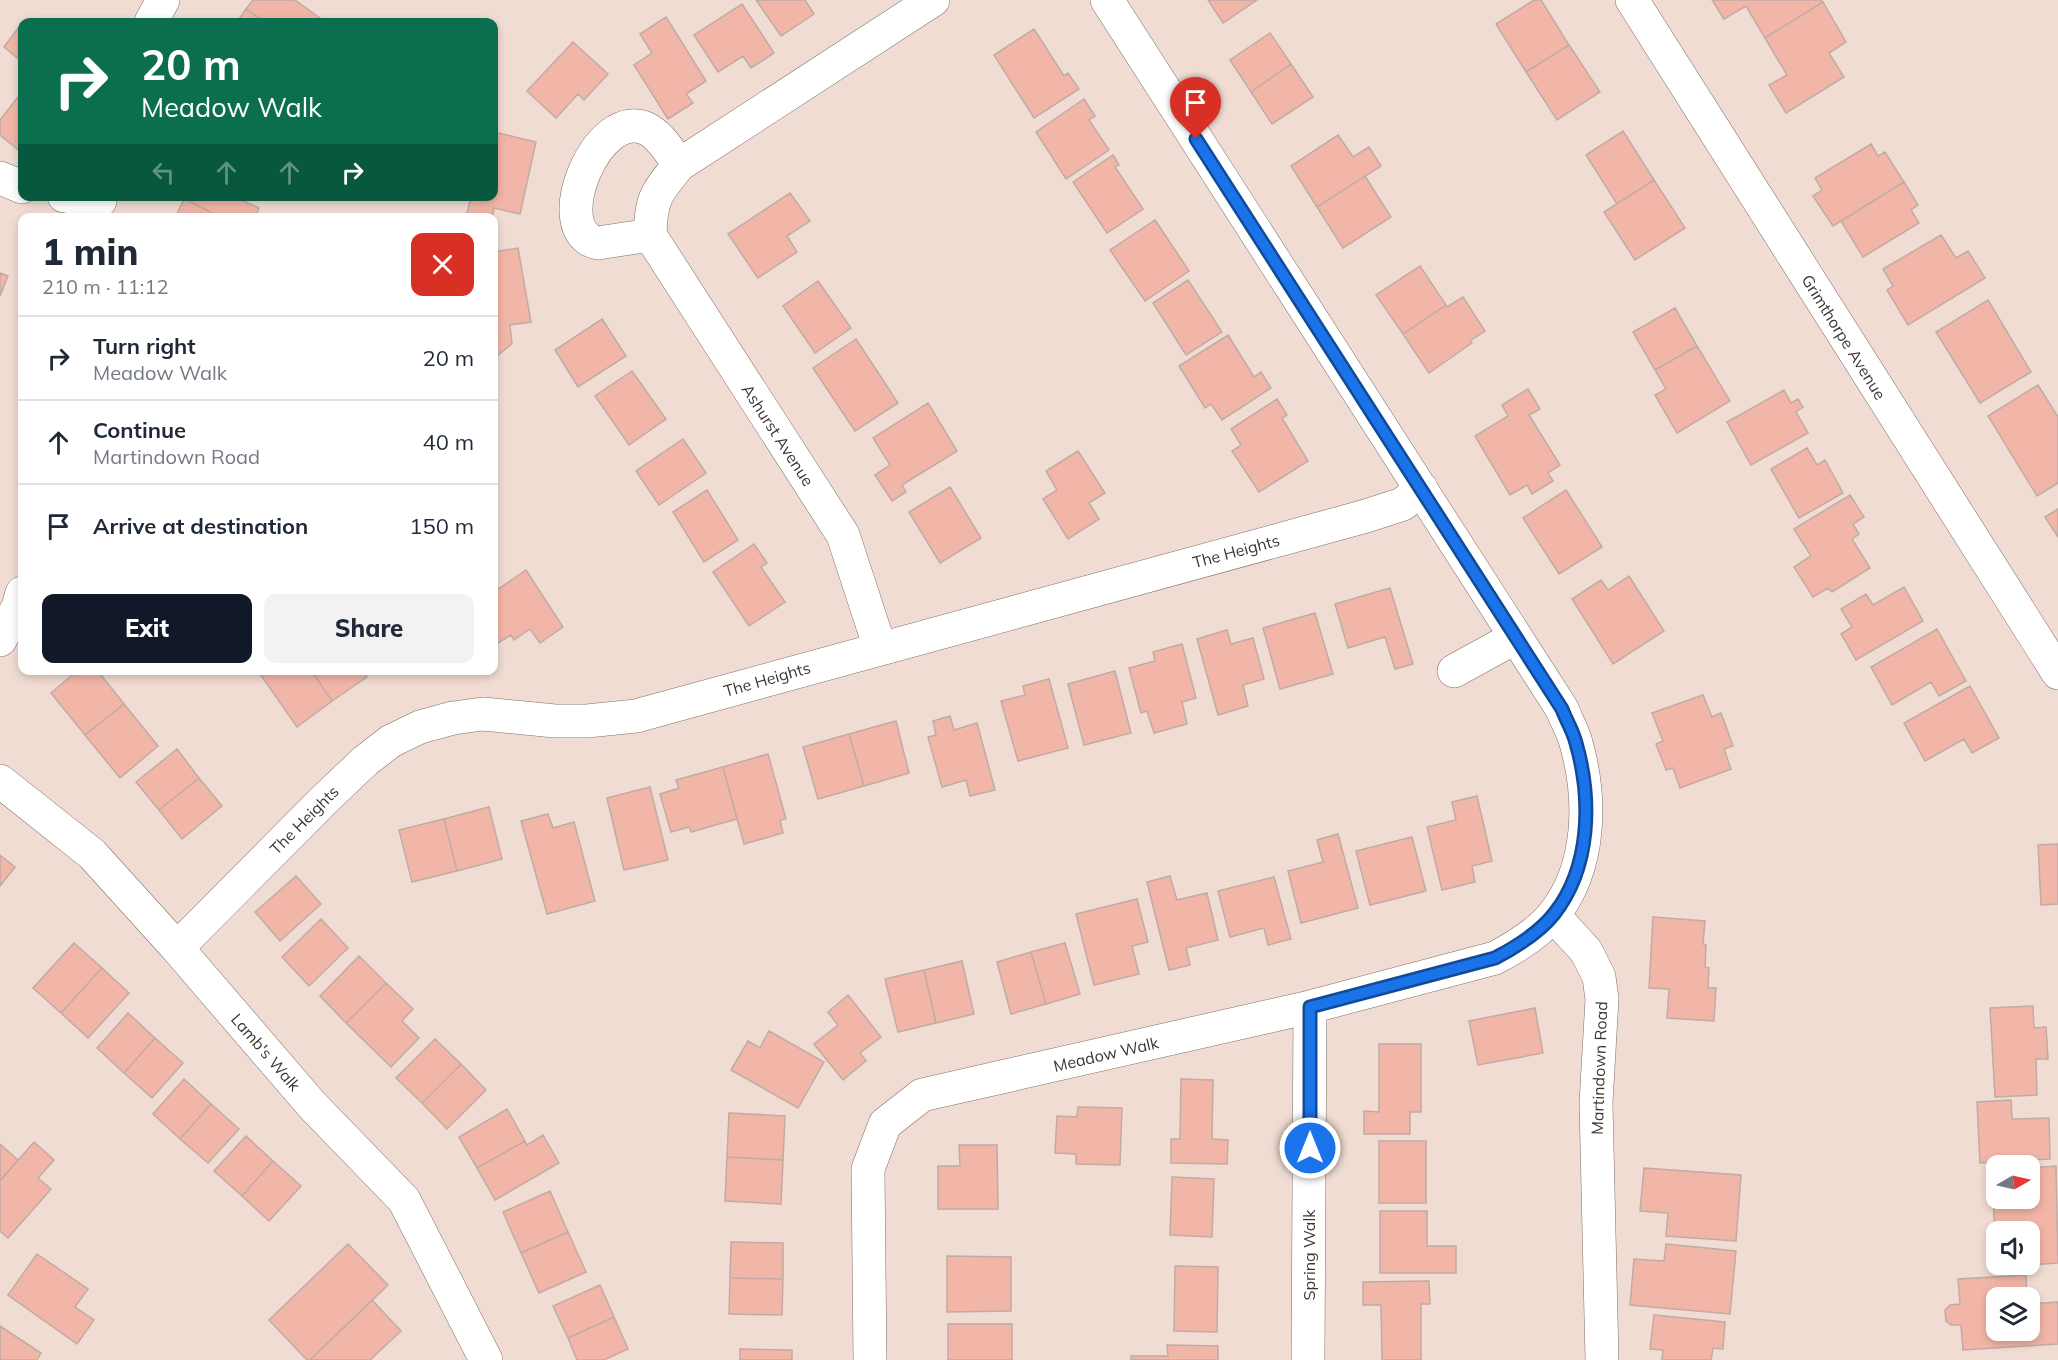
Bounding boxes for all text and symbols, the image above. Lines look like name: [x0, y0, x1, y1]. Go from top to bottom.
text: 20 m: [141, 38, 241, 91]
icon: right: [42, 42, 120, 120]
pin: [1170, 77, 1221, 139]
icon: arrive: [1179, 86, 1212, 119]
text: Meadow Walk: [141, 90, 322, 124]
icon: left: [147, 156, 180, 189]
icon: ahead: [210, 156, 243, 189]
icon: ahead: [273, 156, 306, 189]
icon: right: [336, 156, 369, 189]
text: 1 min: [42, 229, 138, 274]
button: close: [411, 233, 474, 296]
street label: Grimthorpe Avenue: [1797, 271, 1891, 403]
text: 210 m · 11:12: [42, 274, 168, 299]
text: Turn right: [93, 332, 196, 360]
icon: right: [42, 342, 75, 375]
text: 20 m: [423, 344, 474, 372]
text: Meadow Walk: [93, 360, 227, 385]
street label: Ashurst Avenue: [738, 380, 818, 490]
text: Continue: [93, 416, 186, 444]
icon: ahead: [42, 426, 75, 459]
text: 40 m: [423, 428, 474, 456]
text: Martindown Road: [93, 444, 260, 469]
icon: arrive: [42, 510, 75, 543]
text: Arrive at destination: [93, 512, 308, 540]
text: 150 m: [409, 512, 474, 540]
street label: The Heights: [1190, 530, 1282, 572]
button: Exit: [42, 594, 252, 663]
button: Share: [264, 594, 474, 663]
street label: The Heights: [721, 657, 813, 701]
street label: The Heights: [265, 781, 343, 859]
street label: Martindown Road: [1587, 1001, 1611, 1135]
street label: Lamb's Walk: [227, 1009, 306, 1095]
street label: Meadow Walk: [1051, 1032, 1161, 1076]
position arrow: [1278, 1116, 1342, 1180]
north arrow: [1986, 1155, 2040, 1209]
map controls: [1986, 1155, 2040, 1341]
street label: Spring Walk: [1299, 1209, 1319, 1300]
button: sound: [1986, 1221, 2040, 1275]
button: layers: [1986, 1287, 2040, 1341]

